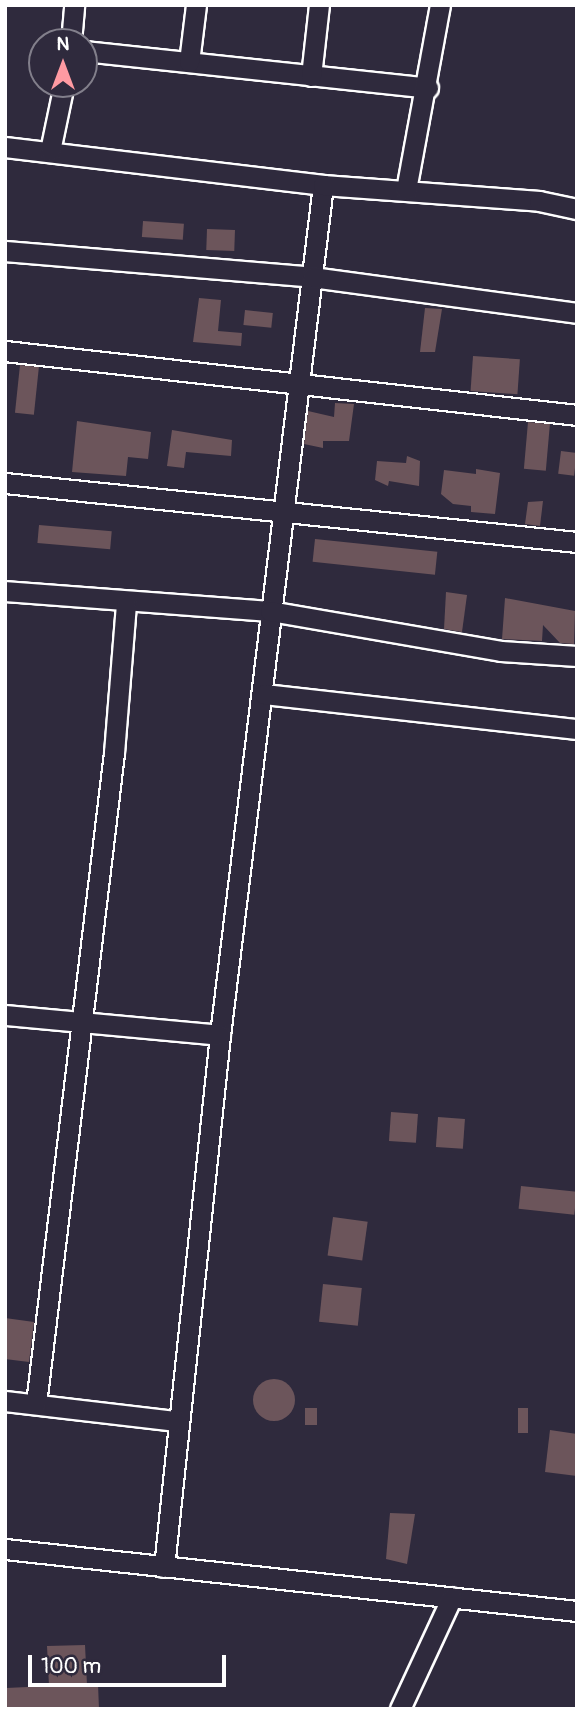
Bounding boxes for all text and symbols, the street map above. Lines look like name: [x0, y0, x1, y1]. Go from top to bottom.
north arrow: [28, 28, 98, 98]
text: N: [57, 32, 69, 56]
scale bar: [32, 1640, 229, 1684]
text: 100 m: [41, 1653, 101, 1680]

